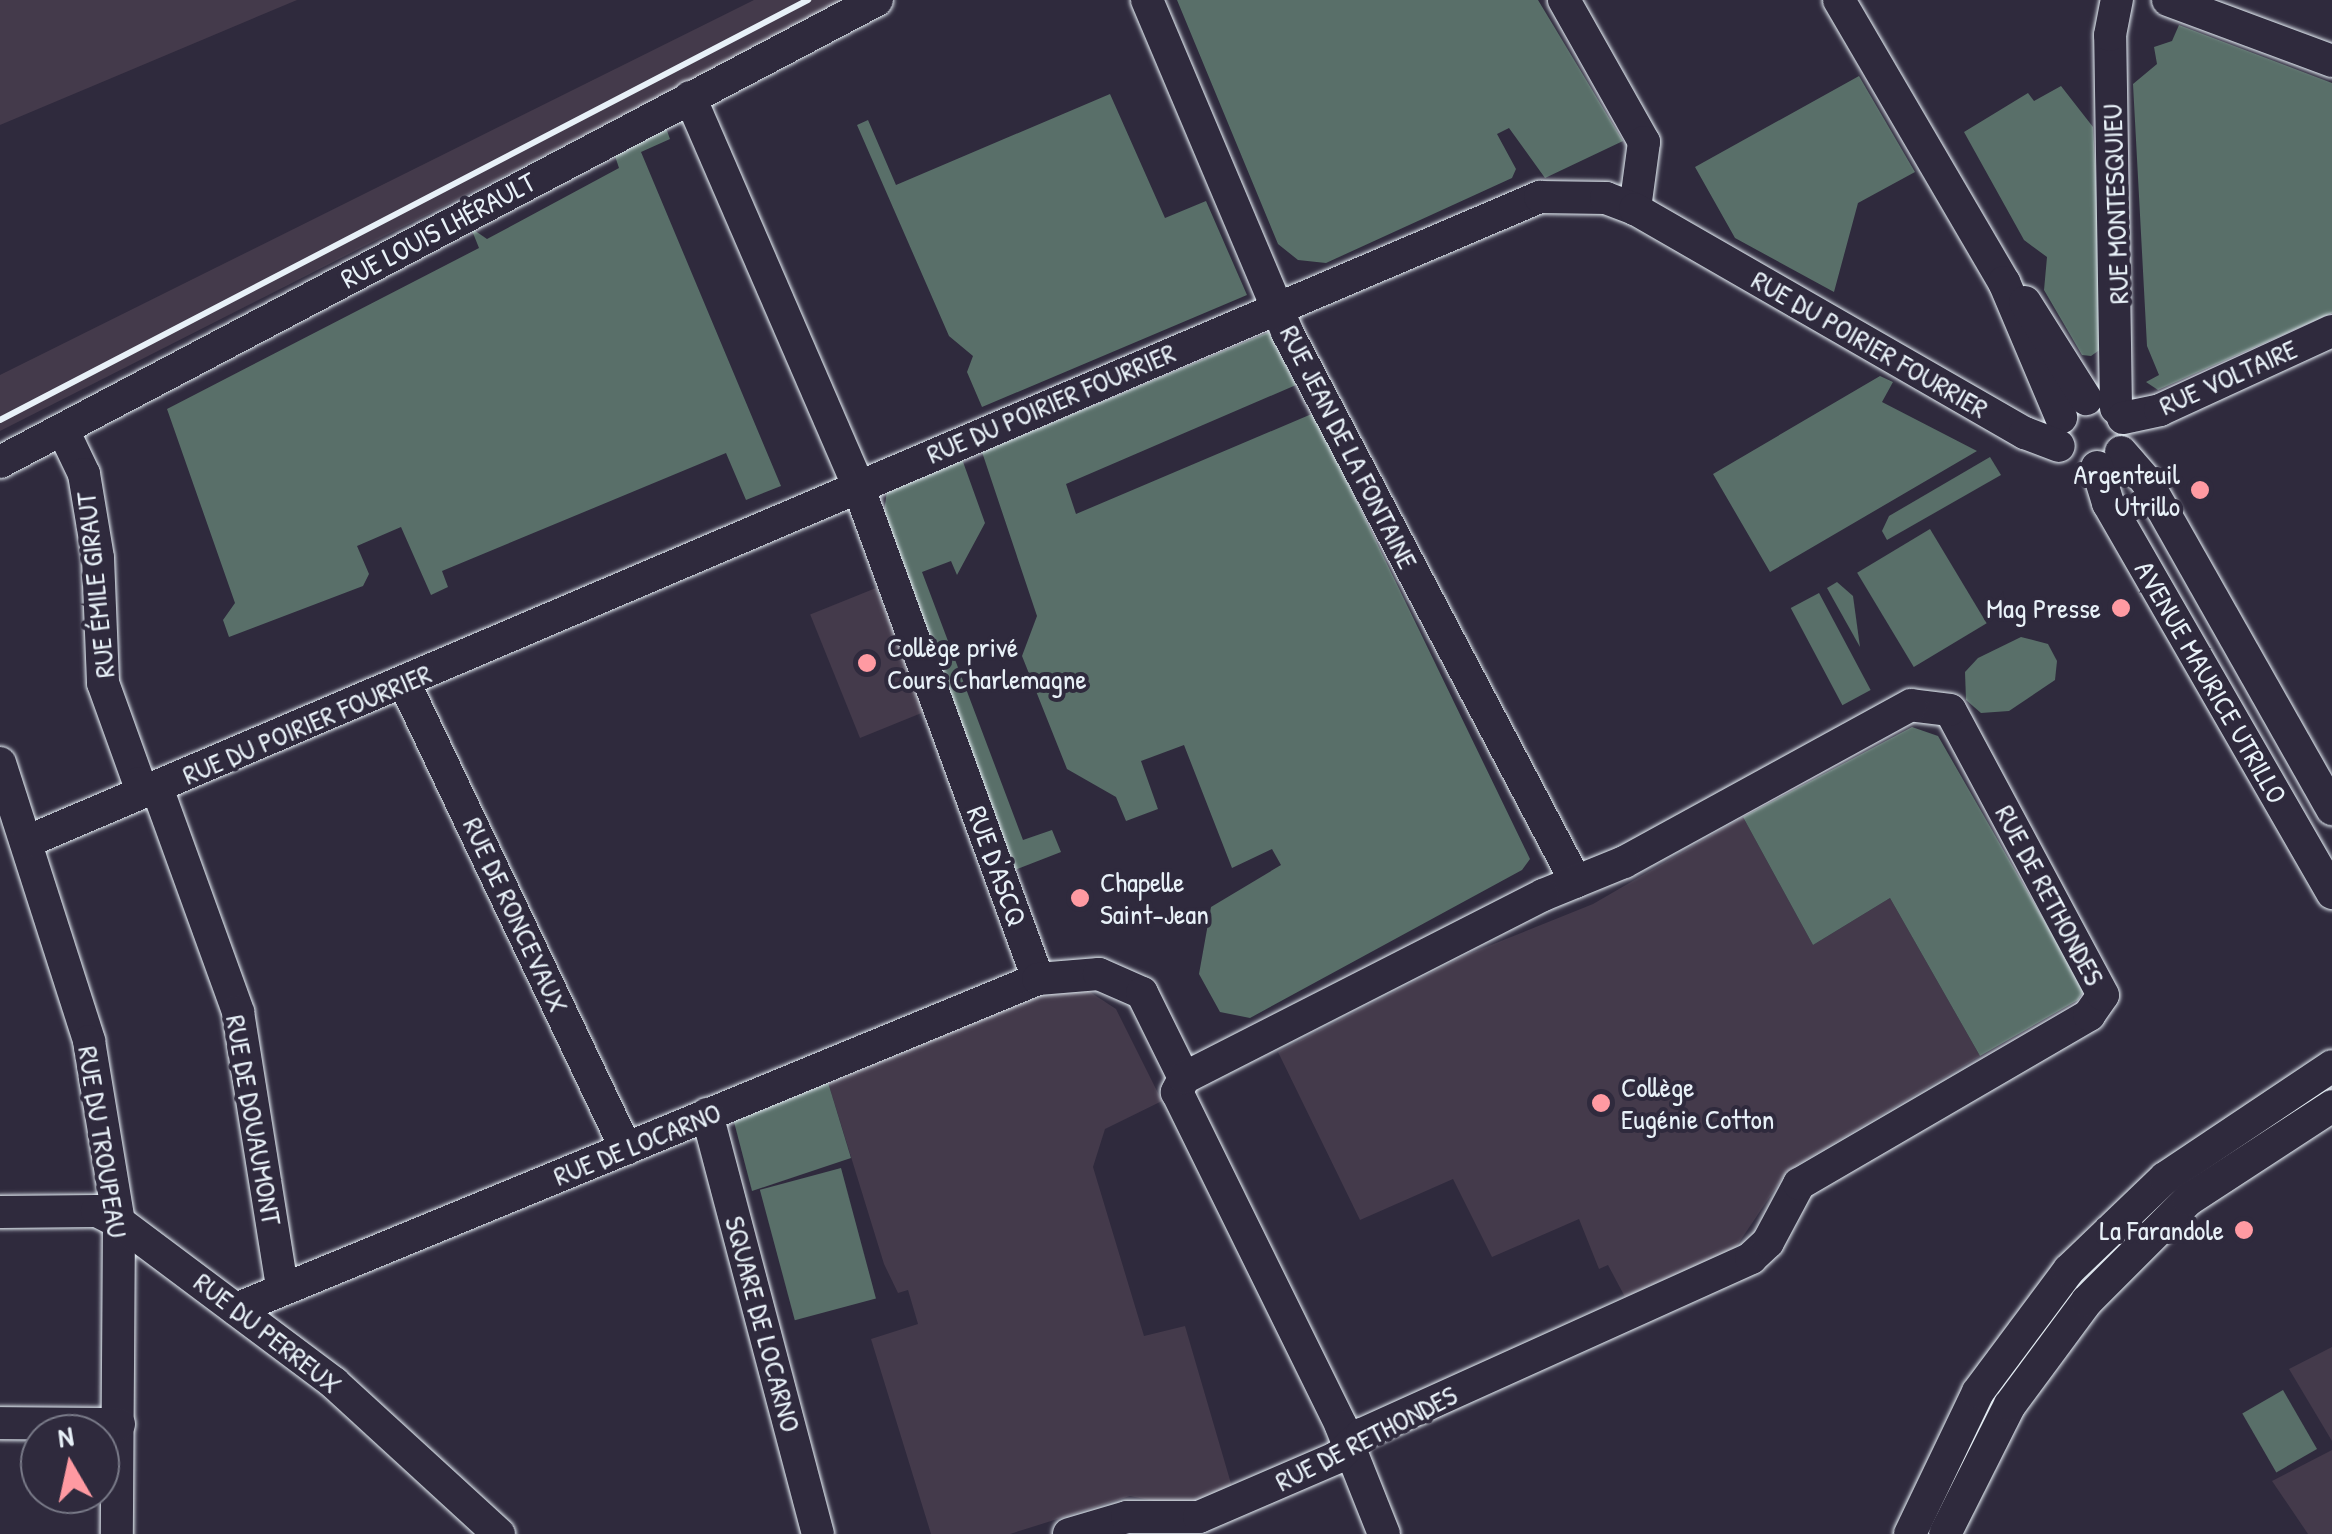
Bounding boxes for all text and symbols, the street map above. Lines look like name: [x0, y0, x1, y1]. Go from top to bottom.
street label: RUE MONTESQUIEU: [2095, 103, 2135, 305]
street label: RUE LOUIS LHÉRAULT: [335, 165, 541, 295]
street label: RUE DU POIRIER FOURRIER: [1746, 263, 1994, 425]
street label: RUE JEAN DE LA FONTAINE: [1273, 320, 1425, 574]
street label: RUE VOLTAIRE: [2154, 332, 2302, 422]
street label: RUE DU POIRIER FOURRIER: [922, 335, 1180, 471]
place label: Argenteuil Utrillo: [2074, 457, 2180, 523]
marker: Argenteuil Utrillo: [2189, 479, 2211, 501]
street label: RUE ÉMILE GIRAUT: [69, 490, 121, 680]
street label: AVENUE MAURICE UTRILLO: [2128, 555, 2294, 809]
place label: Mag Presse: [1986, 591, 2101, 625]
marker: Mag Presse: [2110, 597, 2132, 619]
place label: Collège privé Cours Charlemagne: [887, 630, 1087, 696]
marker: Collège privé Cours Charlemagne: [856, 652, 878, 674]
street label: RUE DU POIRIER FOURRIER: [178, 656, 436, 792]
street label: RUE DE RETHONDES: [1988, 799, 2112, 991]
street label: RUE D'ASCQ: [960, 802, 1034, 930]
street label: RUE DE RONCEVAUX: [456, 812, 576, 1018]
place label: Chapelle Saint-Jean: [1100, 865, 1209, 931]
marker: Chapelle Saint-Jean: [1069, 887, 1091, 909]
street label: RUE DE DOUAUMONT: [219, 1012, 289, 1228]
street label: RUE DU TROUPEAU: [71, 1044, 135, 1240]
place label: Collège Eugénie Cotton: [1621, 1070, 1775, 1136]
marker: Collège Eugénie Cotton: [1590, 1092, 1612, 1114]
street label: RUE DE LOCARNO: [549, 1095, 725, 1193]
street label: SQUARE DE LOCARNO: [718, 1212, 808, 1436]
place label: La Farandole: [2099, 1213, 2224, 1247]
marker: La Farandole: [2233, 1219, 2255, 1241]
street label: RUE DU PERREUX: [188, 1265, 348, 1401]
street label: RUE DE RETHONDES: [1270, 1378, 1462, 1498]
north arrow: [20, 1414, 120, 1514]
text: N: [55, 1416, 76, 1456]

